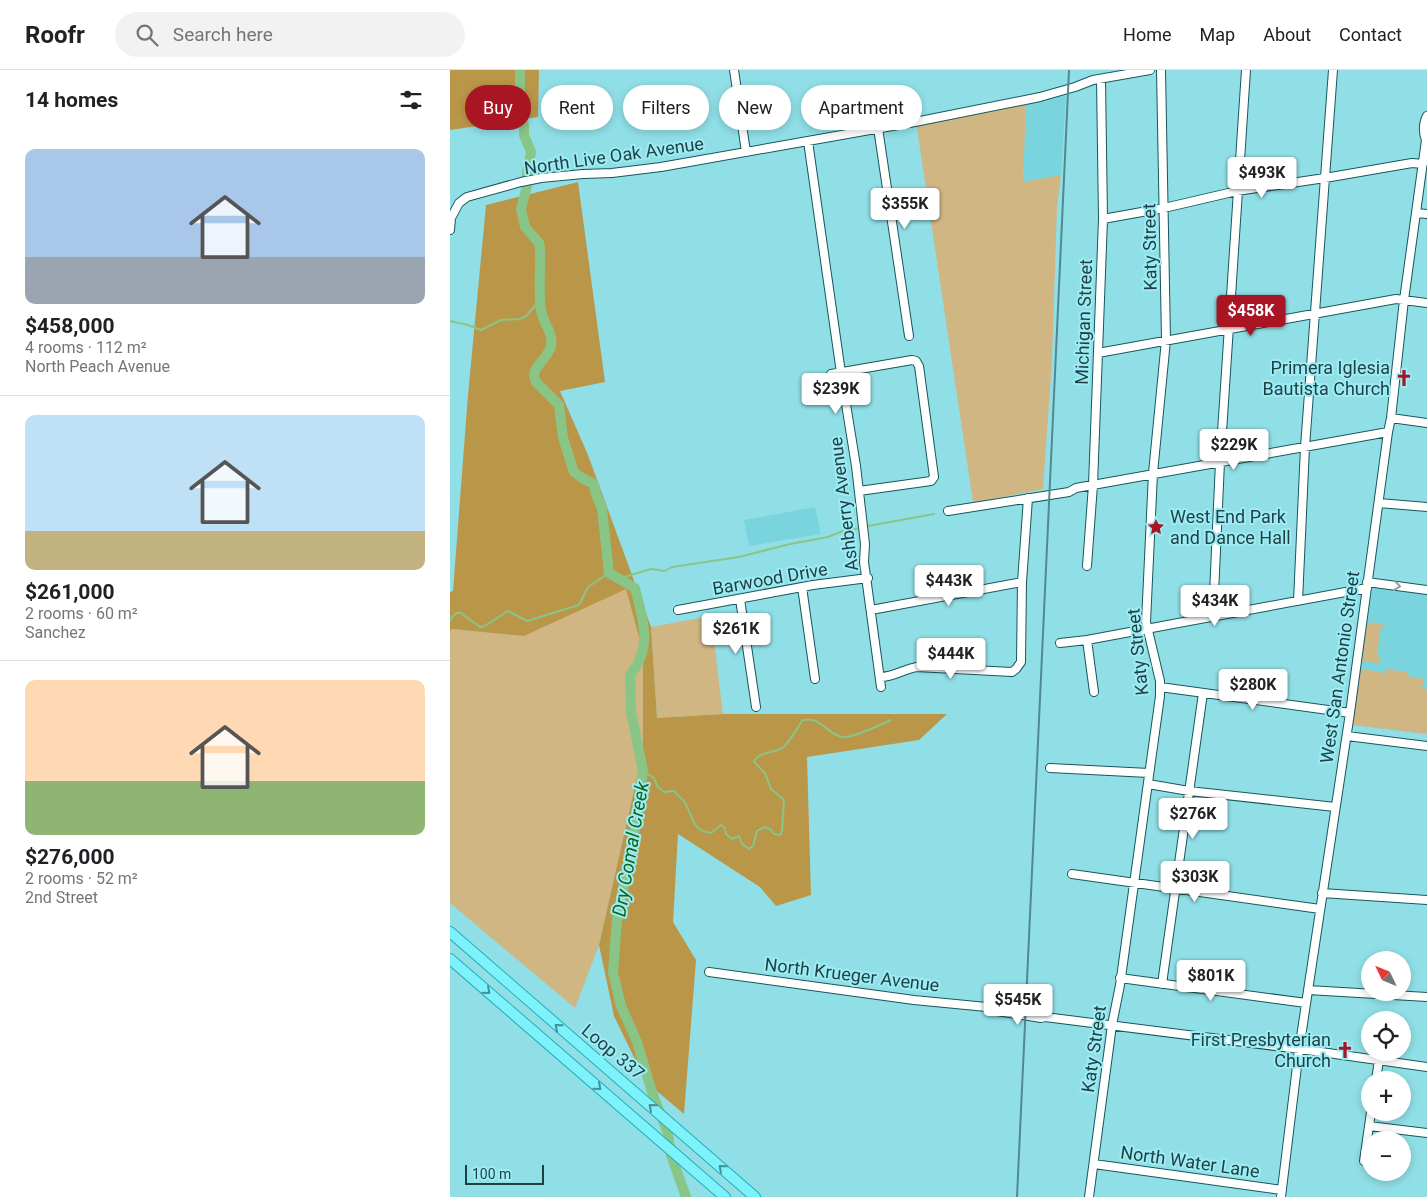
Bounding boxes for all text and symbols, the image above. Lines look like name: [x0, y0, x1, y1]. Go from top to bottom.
search box: [115, 12, 465, 57]
text: Roofr: [25, 21, 85, 49]
icon: search: [133, 21, 161, 49]
text: Search here: [173, 23, 273, 46]
text: Home: [1123, 24, 1172, 45]
text: Map: [1200, 24, 1235, 45]
text: About: [1263, 24, 1311, 45]
text: Contact: [1339, 24, 1402, 45]
chip: Buy: [465, 85, 531, 130]
chip: Rent: [541, 85, 613, 130]
chip: Filters: [623, 85, 709, 130]
chip: New: [719, 85, 791, 130]
chip: Apartment: [801, 85, 922, 130]
icon: filters: [397, 86, 425, 114]
text: 14 homes: [25, 88, 118, 112]
street label: North Live Oak Avenue: [523, 132, 705, 179]
pin: $493K: [1227, 156, 1297, 199]
text: $493K: [1239, 163, 1285, 182]
icon: home: [180, 182, 270, 272]
pin: $355K: [870, 188, 940, 230]
text: $355K: [882, 194, 928, 213]
street label: Katy Street: [1138, 203, 1161, 291]
street label: Michigan Street: [1071, 259, 1096, 385]
pin: $458K: [1216, 294, 1286, 337]
text: $458K: [1228, 301, 1274, 320]
text: $458,000: [25, 314, 115, 338]
text: 4 rooms · 112 m²: [25, 338, 147, 357]
text: North Peach Avenue: [25, 357, 170, 376]
place label: Primera Iglesia Bautista Church: [1263, 357, 1390, 399]
church icon: Primera Iglesia Bautista Church: [1394, 368, 1414, 388]
pin: $239K: [801, 372, 871, 415]
text: $239K: [813, 379, 859, 398]
pin: $229K: [1199, 428, 1269, 471]
text: $229K: [1211, 435, 1257, 454]
street label: Ashberry Avenue: [825, 436, 862, 572]
icon: home: [180, 447, 270, 537]
place label: West End Park and Dance Hall: [1170, 506, 1291, 548]
place icon: West End Park and Dance Hall: [1146, 517, 1166, 537]
street label: Barwood Drive: [711, 558, 829, 599]
pin: $443K: [914, 564, 984, 607]
street label: West San Antonio Street: [1316, 569, 1363, 764]
text: $443K: [926, 571, 972, 590]
text: $261,000: [25, 580, 115, 604]
one-way arrow: [1394, 580, 1402, 591]
pin: $434K: [1180, 584, 1250, 627]
text: $434K: [1192, 591, 1238, 610]
text: 2 rooms · 60 m²: [25, 604, 138, 623]
street label: Katy Street: [1122, 607, 1153, 697]
pin: $261K: [701, 612, 771, 655]
text: $261K: [713, 619, 759, 638]
text: Sanchez: [25, 623, 86, 642]
pin: $444K: [916, 638, 986, 680]
text: $444K: [928, 644, 974, 663]
pin: $280K: [1218, 668, 1288, 711]
text: $280K: [1230, 675, 1276, 694]
icon: home: [180, 712, 270, 802]
water label: Dry Comal Creek: [607, 779, 654, 918]
pin: $276K: [1158, 798, 1228, 840]
text: $276K: [1170, 804, 1216, 823]
text: $276,000: [25, 845, 115, 869]
pin: $303K: [1160, 860, 1230, 903]
text: $303K: [1172, 867, 1218, 886]
text: 2 rooms · 52 m²: [25, 869, 138, 888]
text: 2nd Street: [25, 888, 98, 907]
north arrow: [1361, 951, 1411, 1001]
map controls: [1361, 951, 1411, 1181]
street label: North Krueger Avenue: [764, 953, 941, 996]
pin: $801K: [1176, 960, 1246, 1002]
text: $801K: [1188, 966, 1234, 985]
pin: $545K: [983, 984, 1053, 1026]
one-way arrow: [481, 985, 490, 994]
text: $545K: [995, 990, 1041, 1009]
street label: Katy Street: [1077, 1004, 1110, 1094]
button: locate: [1361, 1011, 1411, 1061]
street label: Loop 337: [578, 1019, 649, 1084]
one-way arrow: [555, 1023, 564, 1032]
place label: First Presbyterian Church: [1191, 1029, 1331, 1071]
church icon: First Presbyterian Church: [1335, 1040, 1355, 1060]
button: +: [1361, 1071, 1411, 1121]
one-way arrow: [593, 1082, 602, 1091]
one-way arrow: [649, 1104, 658, 1112]
button: −: [1361, 1131, 1411, 1181]
street label: North Water Lane: [1119, 1141, 1261, 1182]
scale bar: [465, 1162, 544, 1185]
one-way arrow: [718, 1165, 727, 1174]
text: 100 m: [472, 1166, 511, 1182]

